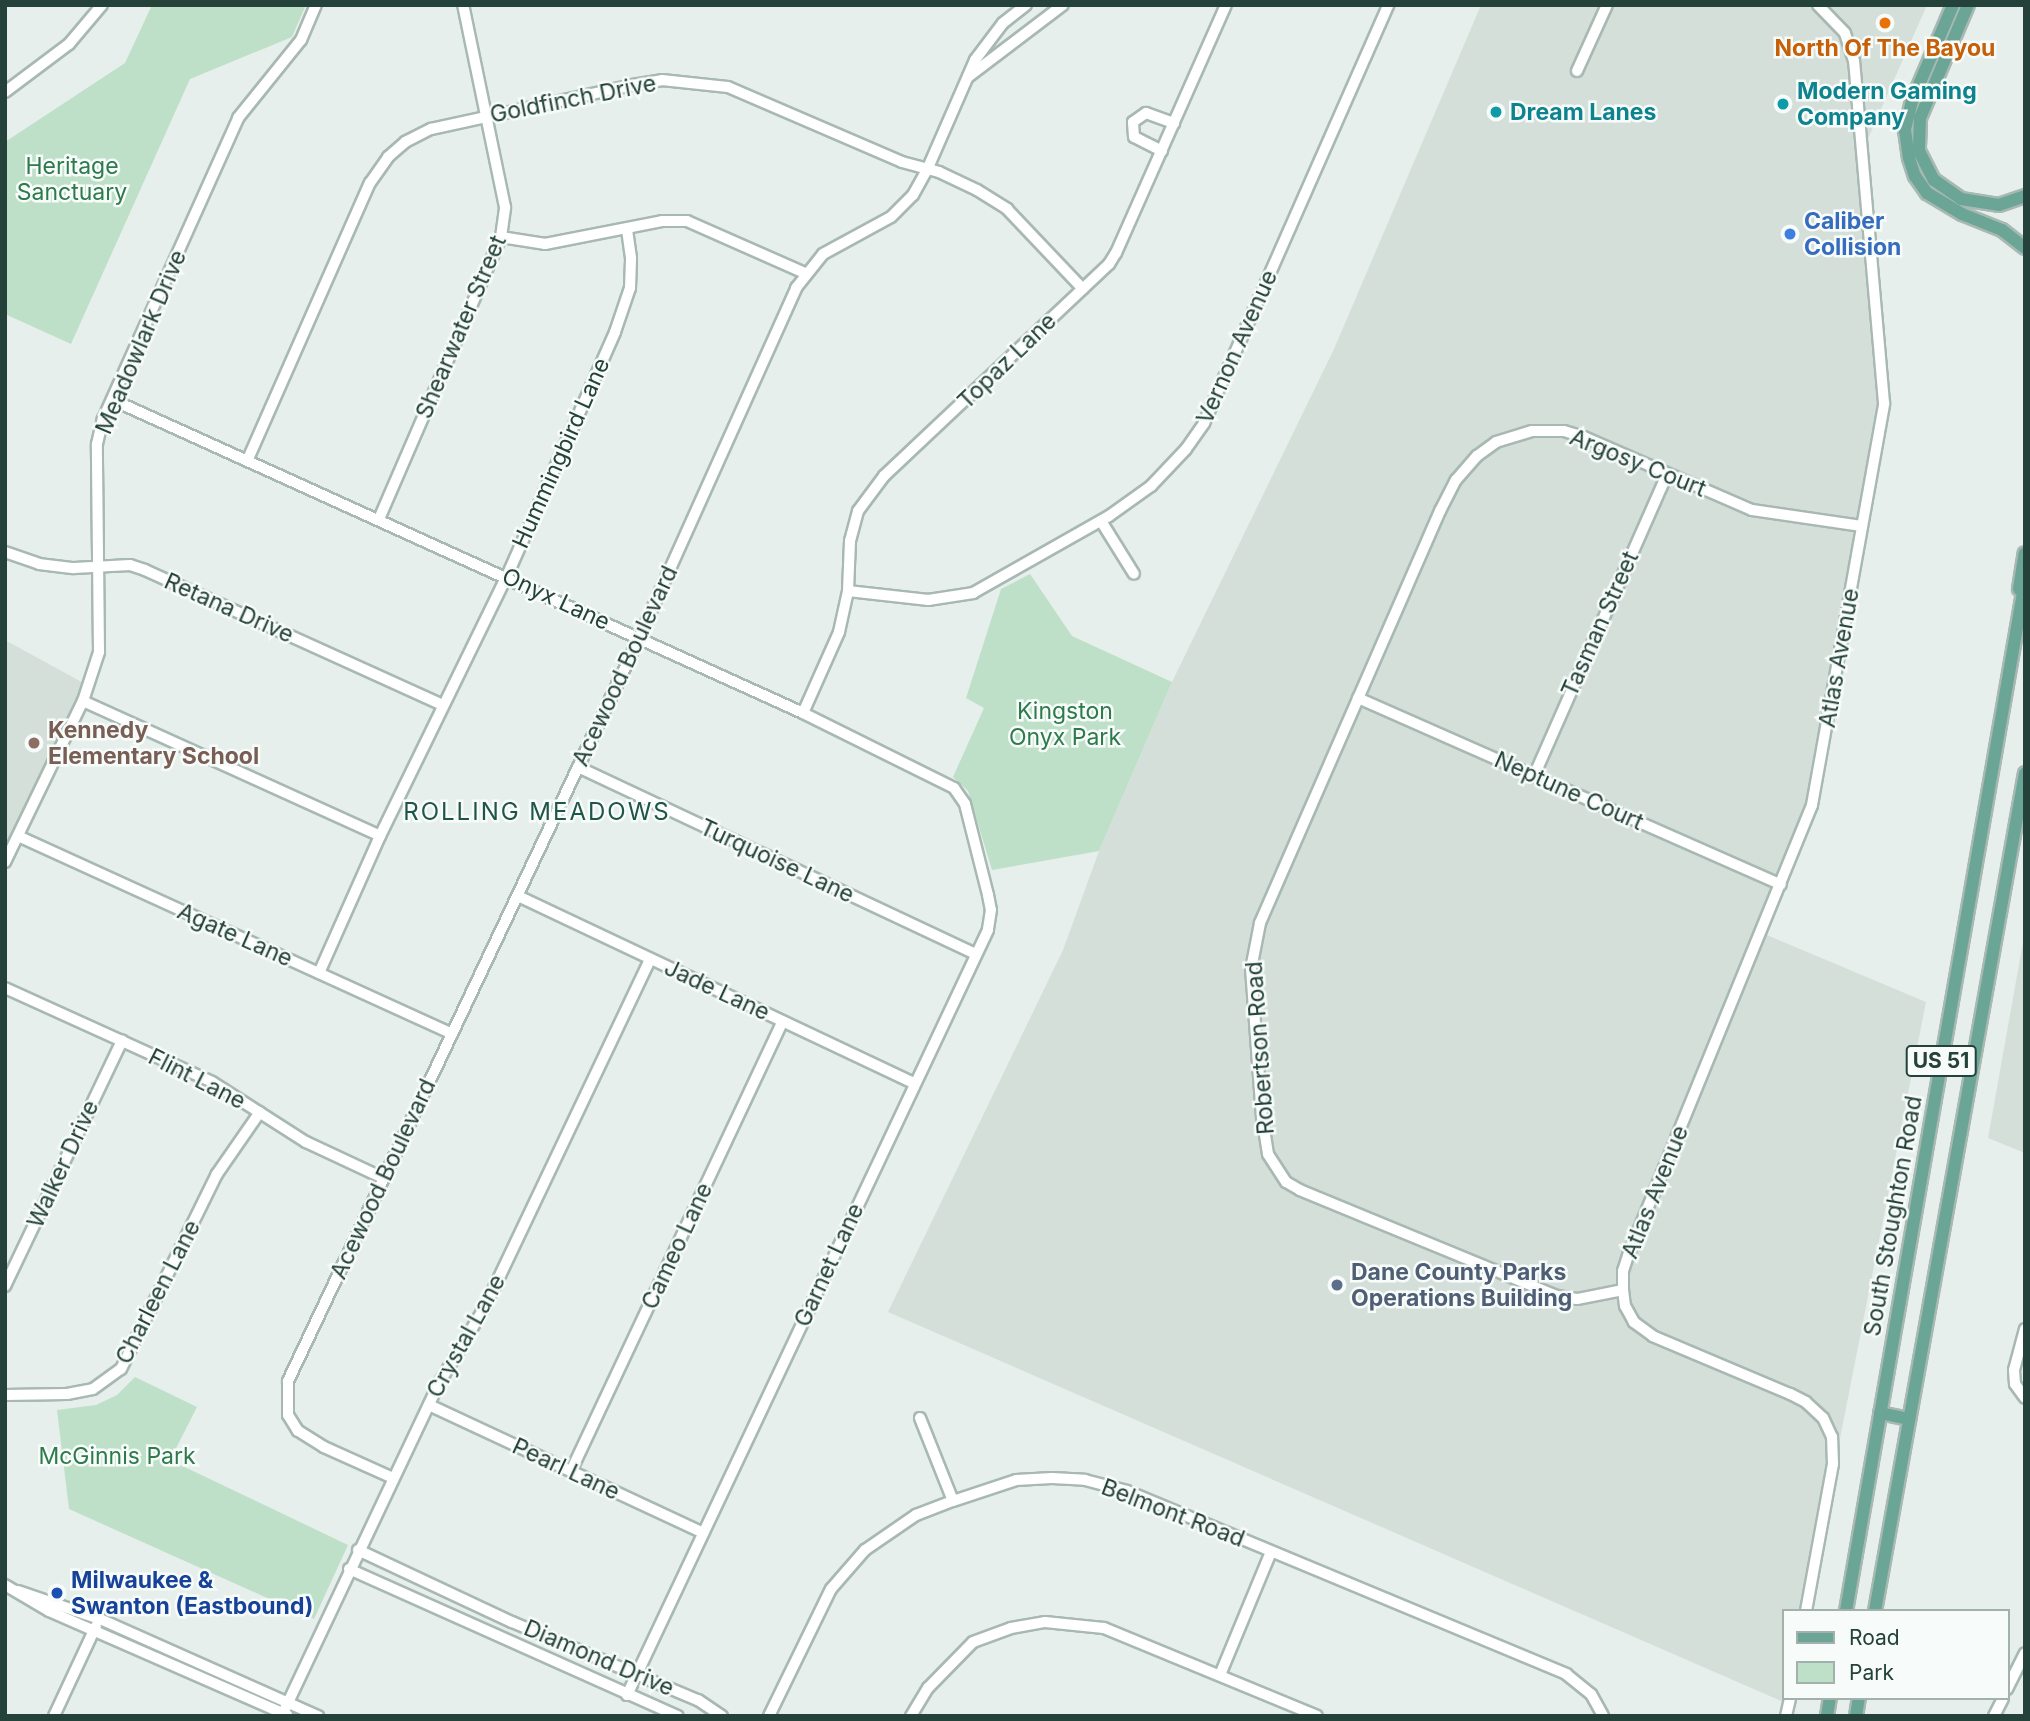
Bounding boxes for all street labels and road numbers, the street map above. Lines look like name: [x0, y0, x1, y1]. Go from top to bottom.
street label: Goldfinch Drive: [488, 69, 658, 129]
street label: Shearwater Street: [410, 231, 512, 423]
street label: Meadowlark Drive: [90, 246, 192, 438]
street label: Vernon Avenue: [1191, 266, 1283, 428]
street label: Topaz Lane: [952, 307, 1062, 415]
street label: Hummingbird Lane: [507, 353, 615, 553]
street label: Argosy Court: [1566, 423, 1710, 503]
street label: Tasman Street: [1556, 547, 1644, 701]
street label: Onyx Lane: [498, 562, 614, 636]
street label: Acewood Boulevard: [567, 562, 683, 770]
street label: Retana Drive: [160, 567, 298, 649]
street label: Atlas Avenue: [1813, 586, 1865, 730]
street label: Neptune Court: [1490, 746, 1648, 836]
street label: Turquoise Lane: [695, 813, 859, 909]
street label: Agate Lane: [173, 897, 297, 973]
street label: Jade Lane: [660, 954, 774, 1026]
street label: Robertson Road: [1240, 960, 1280, 1136]
street label: Flint Lane: [144, 1043, 250, 1115]
road number: US 51: [1904, 1044, 1978, 1078]
street label: Acewood Boulevard: [325, 1075, 441, 1283]
street label: South Stoughton Road: [1858, 1094, 1928, 1338]
street label: Walker Drive: [21, 1096, 105, 1232]
street label: Atlas Avenue: [1616, 1122, 1694, 1262]
street label: Cameo Lane: [636, 1178, 718, 1314]
street label: Garnet Lane: [788, 1199, 870, 1331]
street label: Charleen Lane: [110, 1215, 206, 1369]
street label: Crystal Lane: [421, 1270, 511, 1402]
street label: Pearl Lane: [508, 1432, 624, 1506]
street label: Belmont Road: [1098, 1473, 1248, 1553]
street label: Diamond Drive: [520, 1614, 678, 1702]

